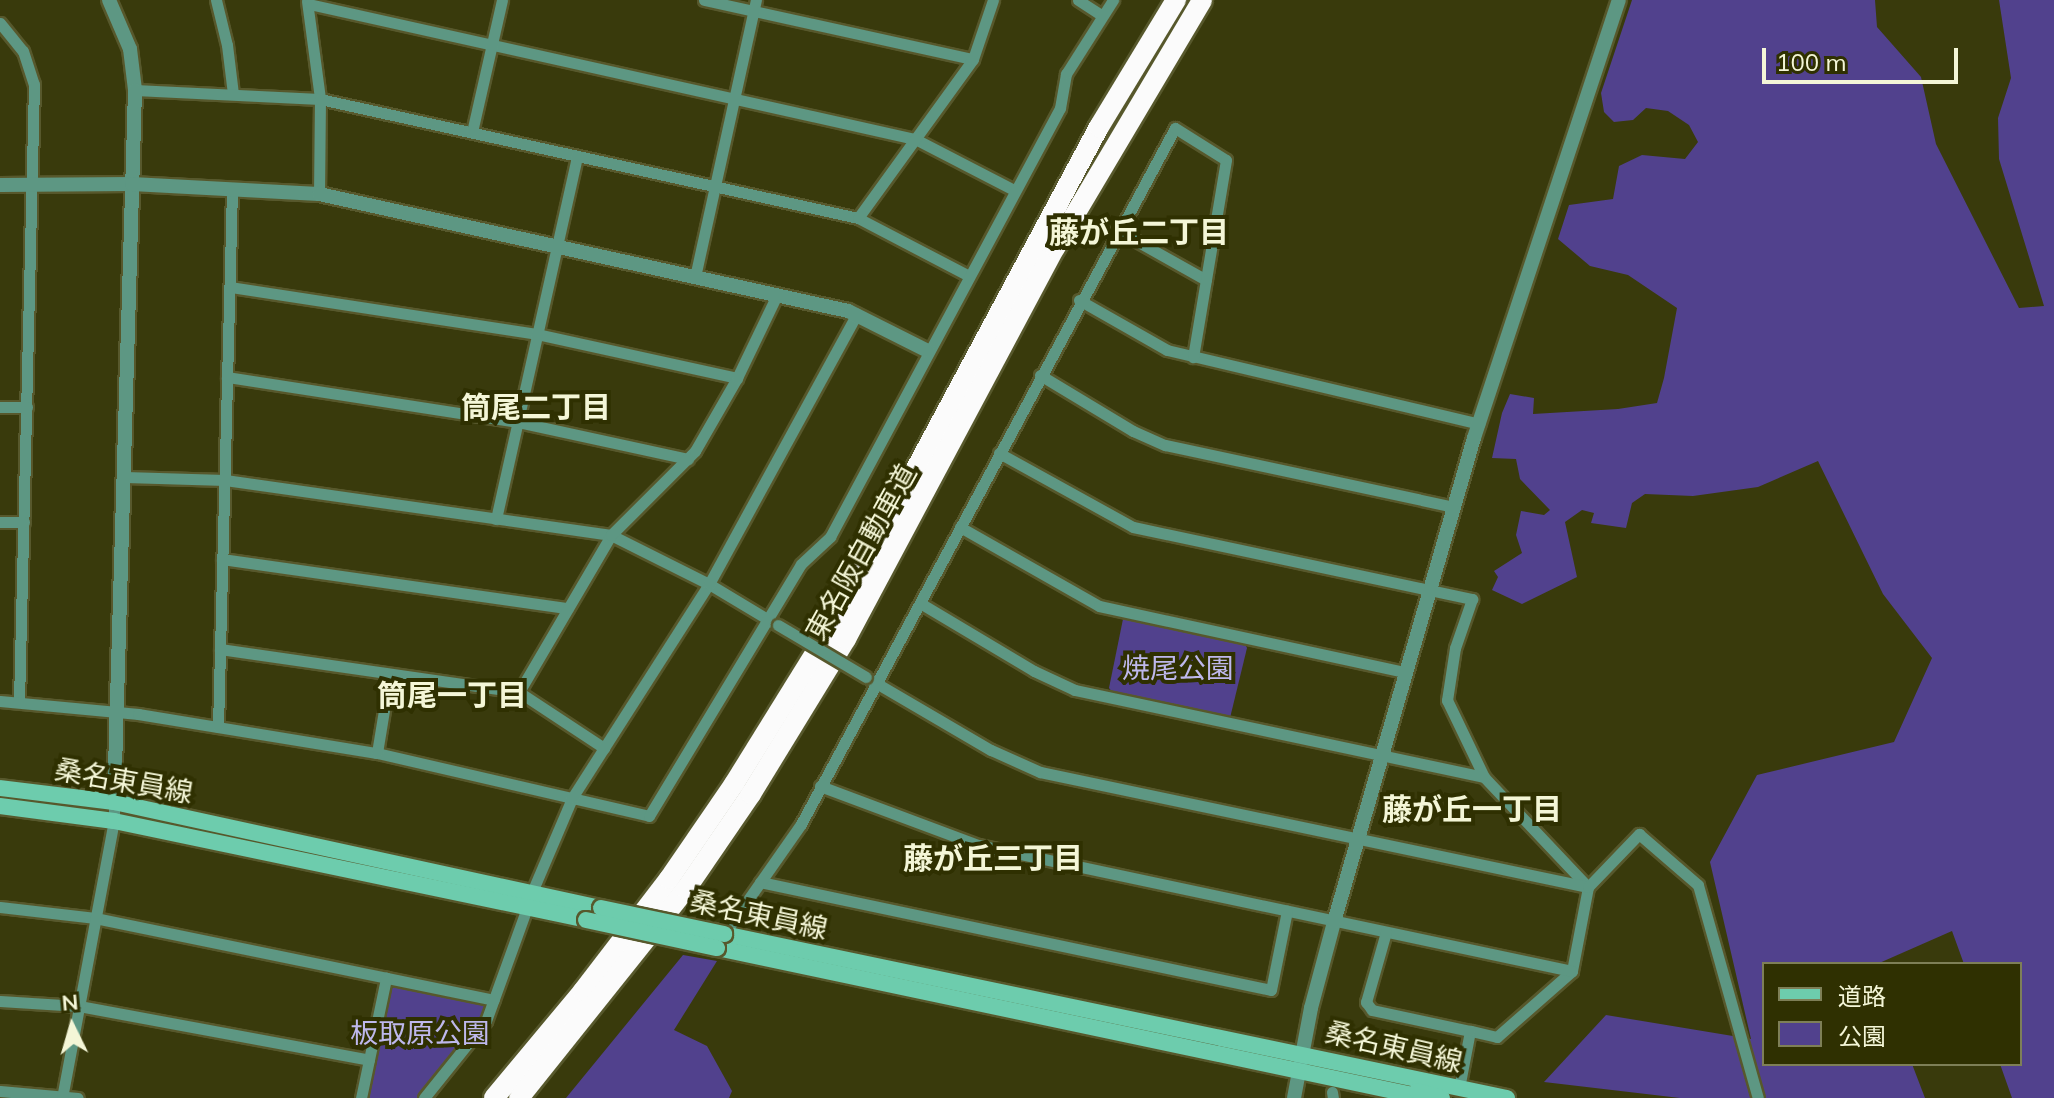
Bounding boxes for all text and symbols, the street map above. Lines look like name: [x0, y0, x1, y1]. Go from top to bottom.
scale bar: [1766, 32, 1962, 82]
text: 100 m: [1776, 47, 1847, 77]
district label: 藤が丘二丁目: [1049, 214, 1229, 250]
district label: 筒尾二丁目: [461, 389, 611, 425]
street label: 東名阪自動車道: [799, 458, 923, 646]
park label: 焼尾公園: [1122, 651, 1234, 685]
district label: 筒尾一丁目: [377, 677, 527, 713]
street label: 桑名東員線: [52, 752, 196, 810]
district label: 藤が丘一丁目: [1382, 791, 1562, 827]
district label: 藤が丘三丁目: [903, 840, 1083, 876]
street label: 桑名東員線: [687, 884, 831, 946]
legend: [1762, 962, 2022, 1066]
text: 道路: [1838, 981, 1886, 1011]
north arrow: [32, 986, 112, 1066]
text: N: [60, 987, 79, 1017]
street label: 桑名東員線: [1322, 1015, 1466, 1079]
park label: 板取原公園: [350, 1016, 490, 1050]
text: 公園: [1838, 1021, 1886, 1051]

